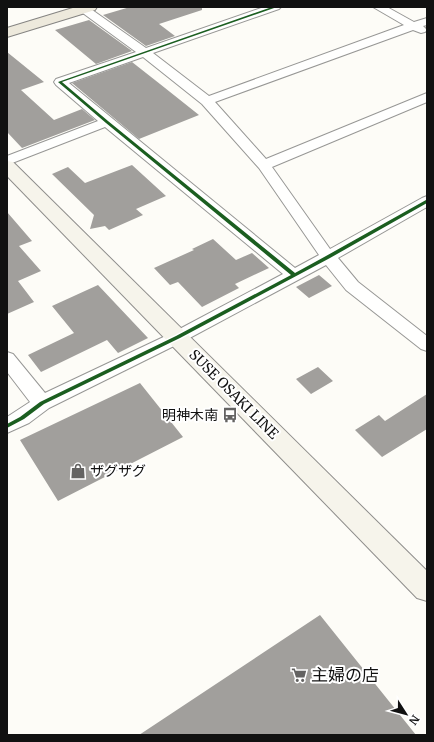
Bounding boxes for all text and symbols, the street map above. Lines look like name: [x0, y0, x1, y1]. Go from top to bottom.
street label: SUSE OSAKI LINE: [186, 346, 283, 443]
place label: 明神木南: [162, 406, 218, 424]
bus stop icon: 明神木南: [221, 406, 239, 424]
shop icon: ザグザグ: [69, 462, 87, 480]
place label: ザグザグ: [90, 462, 146, 480]
place label: 主婦の店: [311, 664, 379, 686]
supermarket icon: 主婦の店: [290, 666, 308, 684]
north arrow: [386, 694, 426, 734]
text: N: [406, 712, 422, 728]

